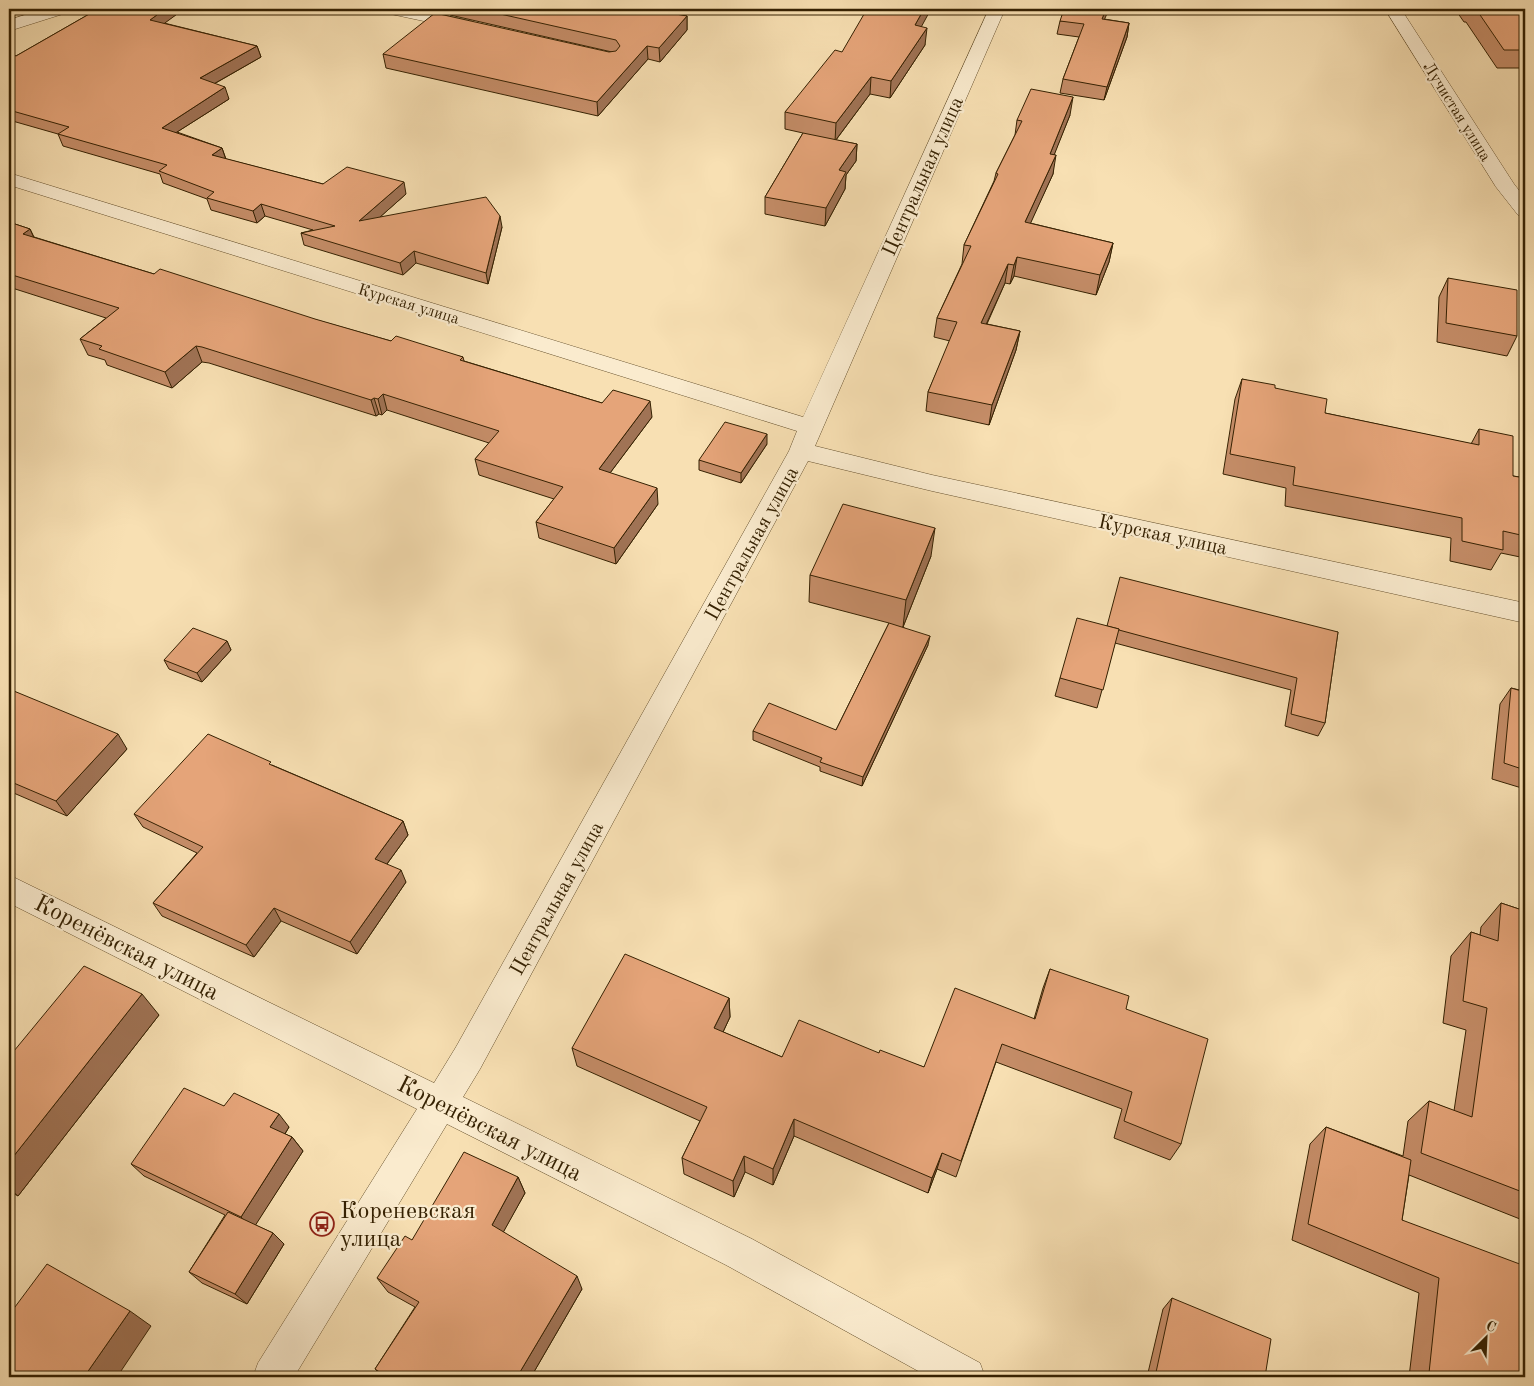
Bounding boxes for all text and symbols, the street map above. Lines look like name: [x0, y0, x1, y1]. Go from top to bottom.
street label: Лучистая улица: [1419, 60, 1493, 165]
street label: Центральная улица: [880, 94, 968, 260]
street label: Курская улица: [356, 282, 461, 328]
street label: Центральная улица: [702, 464, 803, 624]
street label: Курская улица: [1096, 513, 1229, 559]
street label: Центральная улица: [507, 819, 608, 979]
street label: Коренёвская улица: [30, 892, 222, 1006]
street label: Коренёвская улица: [393, 1073, 585, 1187]
place label: Кореневская улица: [340, 1200, 475, 1252]
bus stop icon: Кореневская улица: [309, 1211, 335, 1237]
north arrow: [1462, 1314, 1512, 1364]
text: С: [1484, 1319, 1498, 1335]

